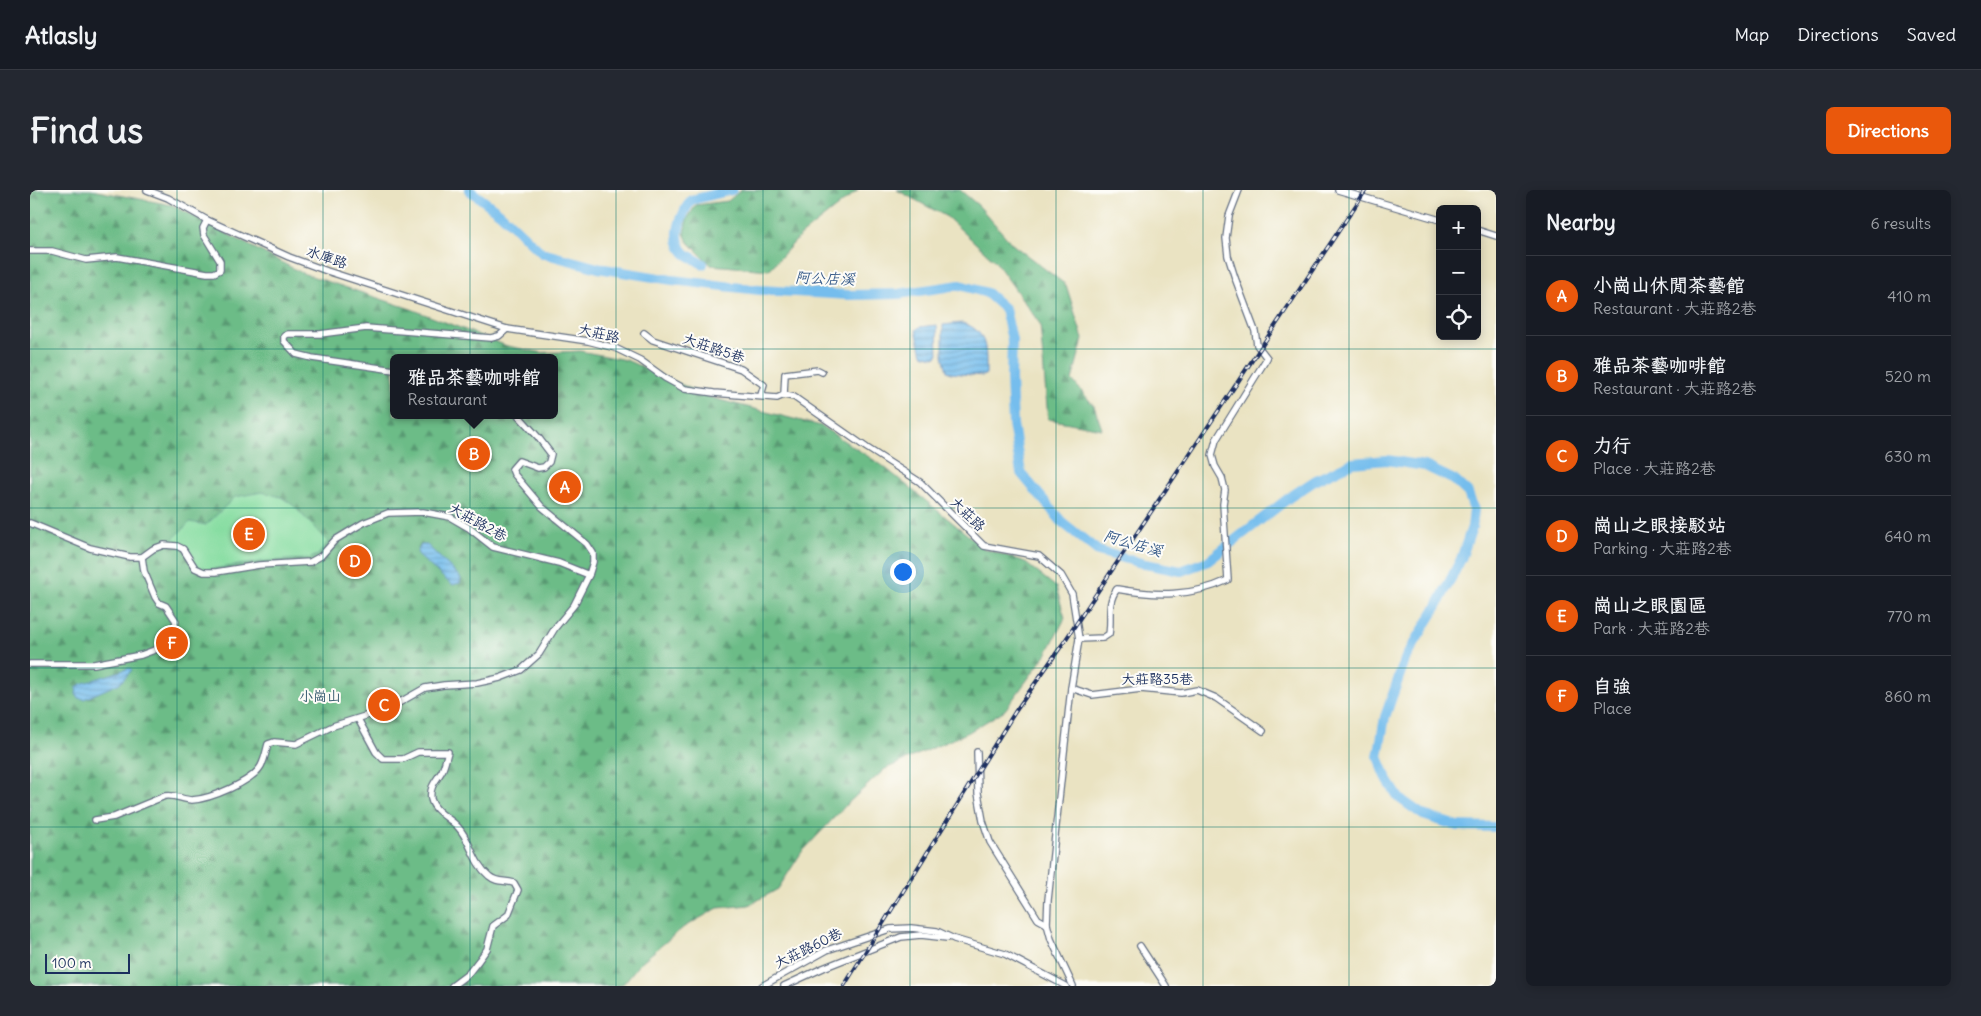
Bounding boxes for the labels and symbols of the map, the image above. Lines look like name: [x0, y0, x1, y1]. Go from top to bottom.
street label: 水庫路: [304, 242, 350, 272]
water label: 阿公店溪: [795, 267, 856, 289]
street label: 大莊路: [577, 320, 621, 346]
street label: 大莊路5巷: [681, 329, 748, 367]
pin: B: [458, 435, 490, 473]
pin: A: [549, 468, 581, 506]
street label: 大莊路: [947, 493, 989, 535]
street label: 大莊路2巷: [446, 499, 511, 546]
pin: E: [233, 515, 265, 553]
water label: 阿公店溪: [1102, 526, 1165, 561]
pin: D: [339, 542, 371, 580]
your location: [890, 559, 916, 585]
pin: F: [156, 624, 188, 662]
street label: 大莊路35巷: [1121, 670, 1194, 688]
pin: C: [368, 686, 400, 724]
park label: 小崗山: [299, 687, 341, 705]
street label: 大莊路60巷: [771, 923, 846, 972]
scale bar: [45, 951, 130, 974]

